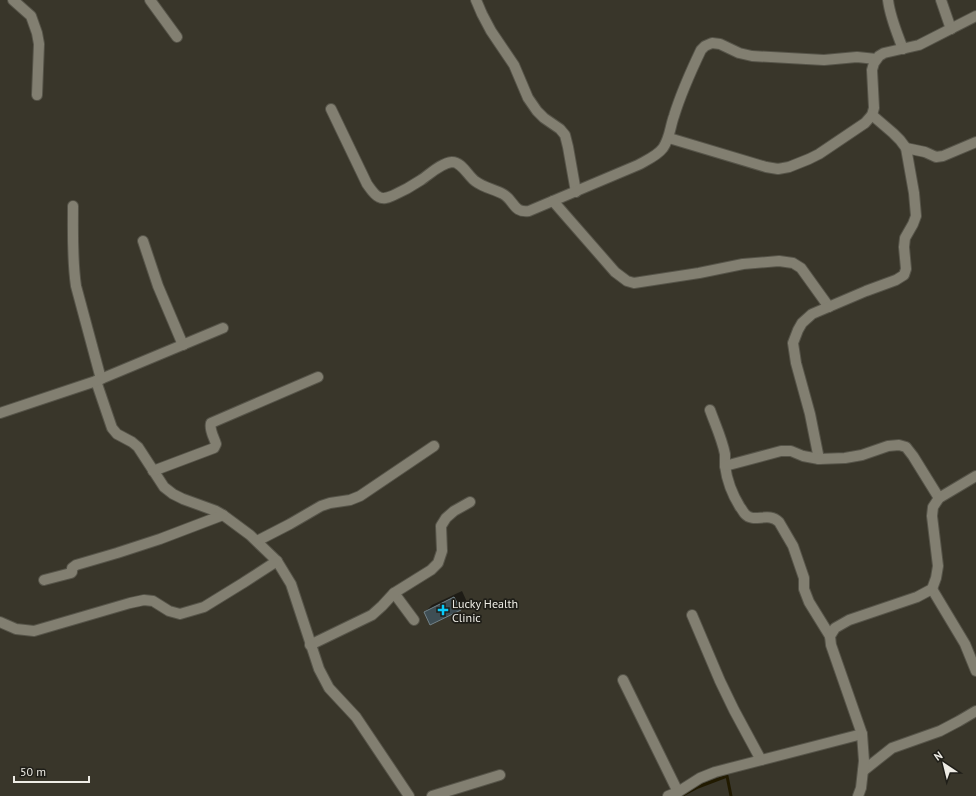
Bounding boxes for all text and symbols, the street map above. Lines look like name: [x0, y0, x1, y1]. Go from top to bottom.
place label: Lucky Health Clinic: [452, 596, 518, 625]
marker: Lucky Health Clinic: [437, 604, 449, 616]
north arrow: [924, 744, 964, 784]
text: N: [931, 748, 945, 764]
scale bar: [14, 758, 89, 784]
text: 50 m: [20, 764, 46, 779]

